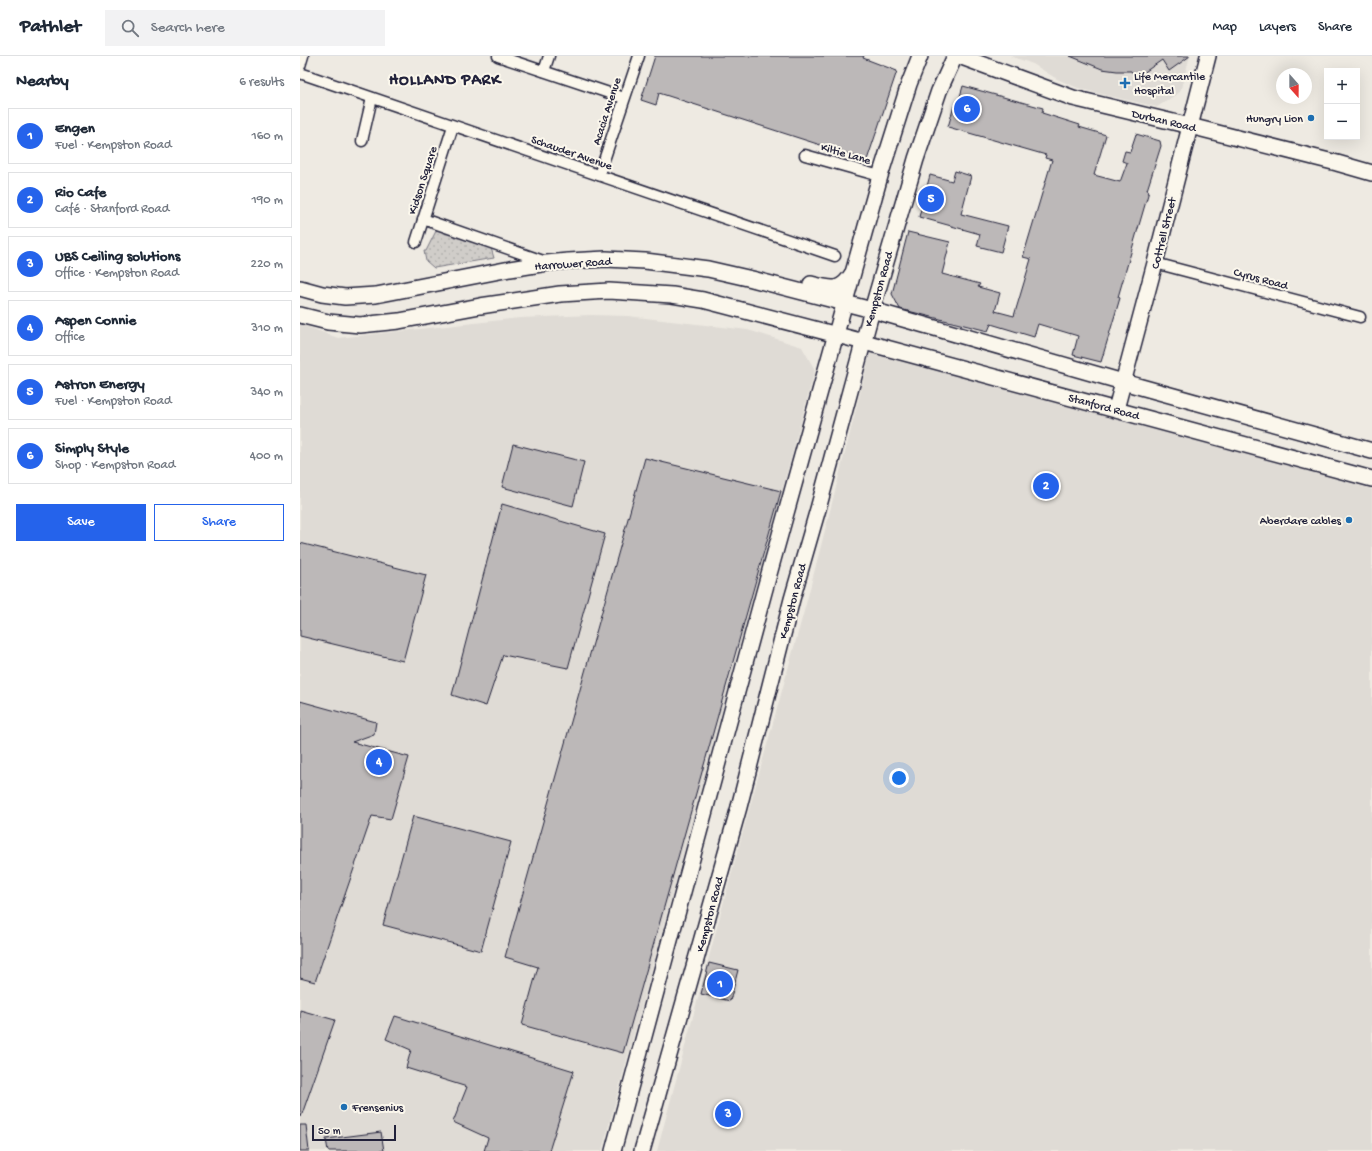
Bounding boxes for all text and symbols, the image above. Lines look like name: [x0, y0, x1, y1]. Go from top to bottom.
search box: [105, 10, 385, 46]
text: Pathlet: [20, 16, 81, 39]
icon: search: [119, 17, 141, 39]
text: Search here: [151, 19, 225, 37]
text: Map: [1213, 19, 1237, 36]
text: Layers: [1259, 19, 1296, 36]
text: Share: [1318, 19, 1352, 36]
north arrow: [1276, 68, 1312, 104]
map controls: [1324, 68, 1360, 140]
button: +: [1324, 68, 1360, 104]
place label: Life Mercantile Hospital: [1134, 71, 1206, 99]
text: Nearby: [16, 72, 69, 92]
district label: HOLLAND PARK: [389, 72, 502, 91]
text: 6 results: [239, 75, 284, 90]
street label: Acacia Avenue: [590, 75, 626, 147]
marker: Life Mercantile Hospital: [1119, 77, 1131, 89]
pin: 6: [954, 94, 980, 124]
button: −: [1324, 104, 1360, 140]
street label: Durban Road: [1129, 108, 1198, 136]
place label: Hungry Lion: [1246, 113, 1303, 127]
marker: Hungry Lion: [1306, 113, 1316, 123]
text: Engen: [55, 120, 95, 138]
text: 1: [27, 129, 33, 144]
text: 160 m: [251, 129, 283, 144]
street label: Schauder Avenue: [529, 133, 614, 175]
text: Fuel · Kempston Road: [55, 138, 172, 153]
street label: Kiltie Lane: [819, 141, 873, 169]
street label: Kidson Square: [406, 144, 442, 217]
text: Rio Cafe: [55, 184, 106, 202]
pin: 5: [918, 184, 944, 214]
text: 2: [27, 193, 33, 208]
text: 190 m: [252, 193, 283, 208]
street label: Cottrell Street: [1149, 195, 1181, 271]
text: Café · Stanford Road: [55, 202, 169, 217]
text: UBS Ceiling solutions: [55, 248, 180, 266]
street label: Kempston Road: [863, 249, 898, 329]
street label: Harrower Road: [534, 255, 613, 275]
text: 3: [27, 257, 33, 272]
text: 220 m: [251, 257, 283, 272]
text: Office · Kempston Road: [55, 266, 179, 281]
street label: Cyrus Road: [1232, 266, 1290, 294]
text: Aspen Connie: [55, 312, 136, 330]
text: 4: [27, 321, 33, 336]
text: 310 m: [251, 321, 283, 336]
text: Office: [55, 330, 85, 345]
text: Astron Energy: [55, 376, 145, 394]
text: 5: [27, 385, 33, 400]
text: 340 m: [250, 385, 283, 400]
street label: Stanford Road: [1066, 392, 1142, 424]
text: Fuel · Kempston Road: [55, 394, 172, 409]
text: Simply Style: [55, 440, 129, 458]
text: 6: [27, 449, 33, 464]
text: 400 m: [250, 449, 283, 464]
text: Shop · Kempston Road: [55, 458, 175, 473]
pin: 2: [1033, 471, 1059, 501]
button: Save: [16, 504, 146, 541]
button: Share: [154, 504, 284, 541]
place label: Aberdare cables: [1260, 515, 1342, 529]
marker: Aberdare cables: [1344, 515, 1354, 525]
street label: Kempston Road: [777, 561, 811, 641]
pin: 4: [366, 747, 392, 777]
your location: [889, 768, 909, 788]
street label: Kempston Road: [694, 874, 728, 954]
pin: 1: [707, 969, 733, 999]
pin: 3: [715, 1099, 741, 1129]
marker: Frensenius: [339, 1102, 349, 1112]
place label: Frensenius: [351, 1102, 404, 1116]
scale bar: [312, 1123, 396, 1142]
text: 50 m: [318, 1126, 340, 1138]

